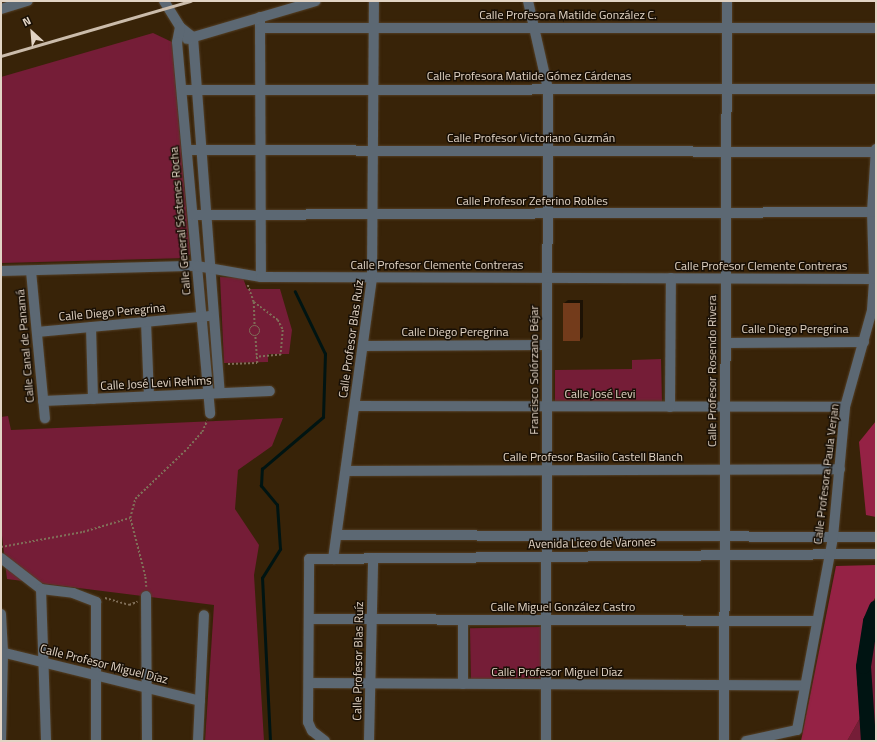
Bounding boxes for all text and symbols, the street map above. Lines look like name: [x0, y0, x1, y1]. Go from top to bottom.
street label: Calle Profesora Matilde González C.: [479, 8, 657, 22]
north arrow: [12, 12, 52, 52]
text: N: [20, 12, 34, 30]
street label: Calle Profesora Matilde Gómez Cárdenas: [427, 69, 631, 83]
street label: Calle Profesor Victoriano Guzmán: [447, 131, 615, 145]
street label: Calle General Sóstenes Rocha: [166, 146, 194, 296]
street label: Calle Profesor Zeferino Robles: [456, 194, 608, 208]
street label: Calle Profesor Clemente Contreras: [351, 258, 523, 272]
street label: Calle Profesor Clemente Contreras: [675, 259, 847, 273]
street label: Calle Profesor Blas Ruíz: [336, 279, 366, 399]
street label: Calle Canal de Panamá: [13, 289, 37, 403]
street label: Calle Profesor Rosendo Rivera: [705, 295, 719, 447]
street label: Calle Diego Peregrina: [58, 300, 166, 324]
street label: Francisco Solórzano Béjar: [527, 305, 541, 435]
street label: Calle Diego Peregrina: [742, 322, 848, 336]
street label: Calle Diego Peregrina: [402, 325, 508, 339]
street label: Calle José Levi Rehims: [100, 373, 212, 393]
street label: Calle José Levi: [565, 387, 635, 401]
street label: Calle Profesora Paula Verjan: [810, 403, 842, 545]
street label: Calle Profesor Basilio Castell Blanch: [503, 450, 683, 464]
street label: Avenida Liceo de Varones: [528, 535, 656, 551]
street label: Calle Miguel González Castro: [491, 600, 635, 614]
street label: Calle Profesor Blas Ruíz: [350, 601, 366, 721]
street label: Calle Profesor Miguel Díaz: [38, 641, 170, 687]
street label: Calle Profesor Miguel Díaz: [491, 665, 623, 679]

